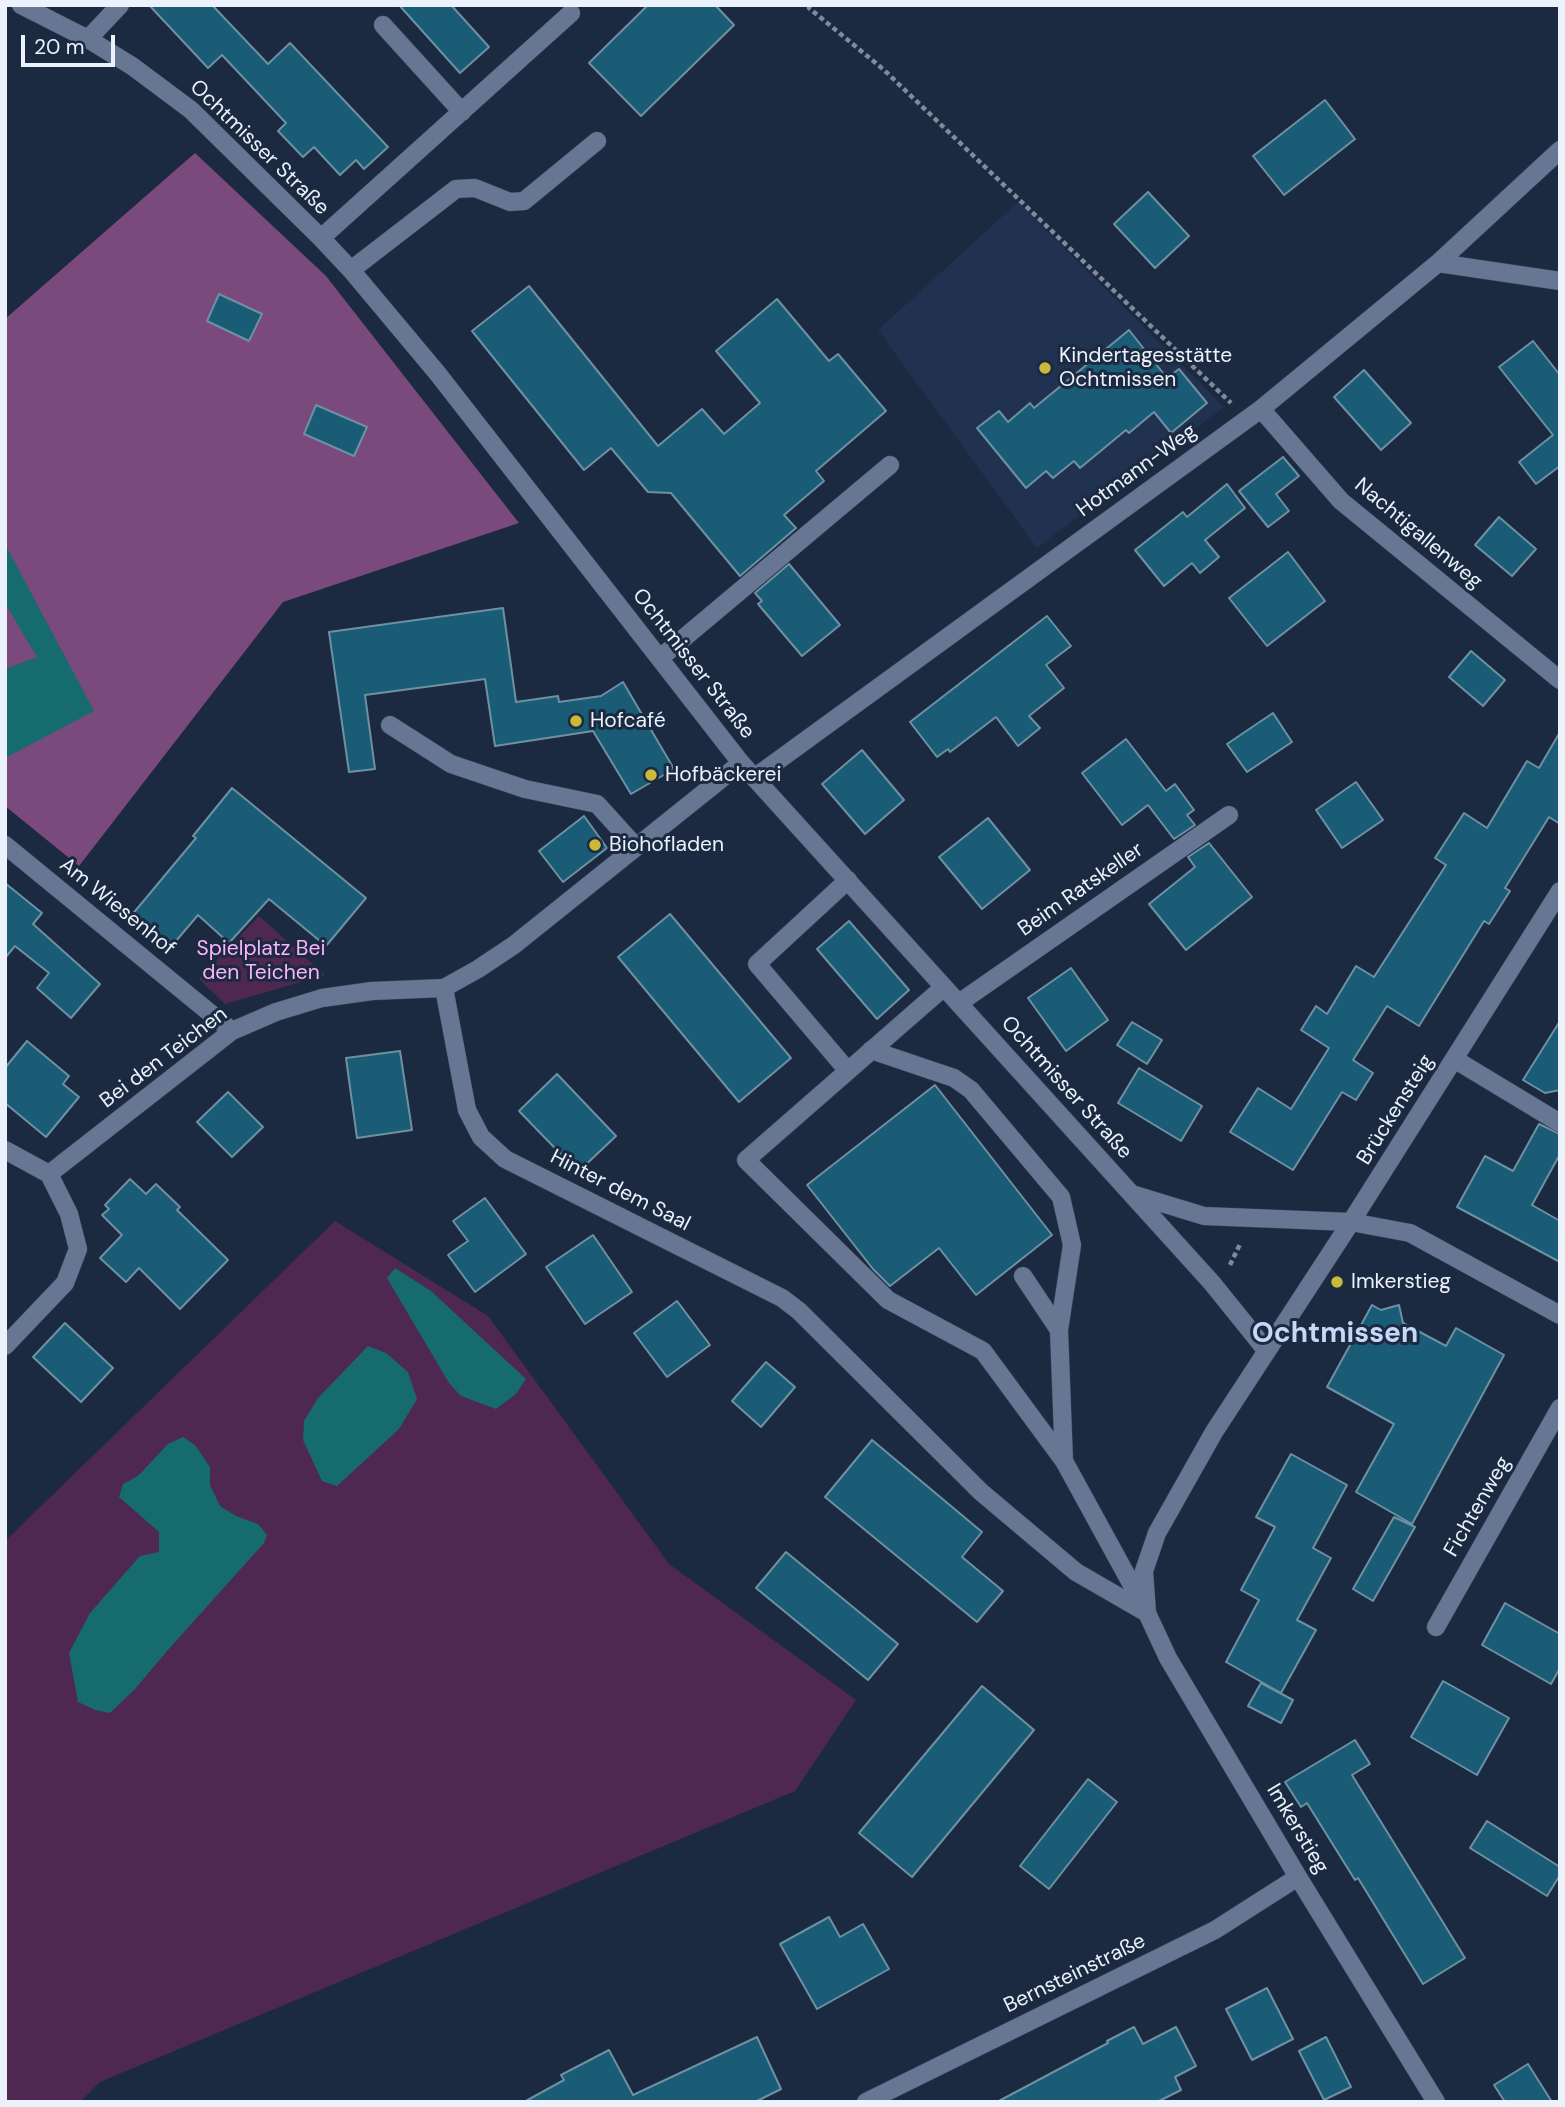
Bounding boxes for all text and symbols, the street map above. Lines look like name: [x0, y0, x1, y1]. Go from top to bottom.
scale bar: [24, 21, 119, 65]
text: 20 m: [34, 33, 85, 61]
street label: Ochtmisser Straße: [184, 75, 334, 221]
place label: Kindertagesstätte Ochtmissen: [1059, 343, 1232, 393]
marker: Kindertagesstätte Ochtmissen: [1037, 360, 1053, 376]
street label: Hotmann-Weg: [1072, 419, 1202, 523]
street label: Nachtigallenweg: [1349, 473, 1487, 595]
street label: Ochtmisser Straße: [626, 584, 760, 744]
place label: Hofcafé: [590, 708, 666, 734]
marker: Hofcafé: [568, 713, 584, 729]
place label: Hofbäckerei: [665, 762, 782, 788]
marker: Hofbäckerei: [643, 767, 659, 783]
place label: Biohofladen: [609, 832, 724, 858]
marker: Biohofladen: [587, 837, 603, 853]
street label: Beim Ratskeller: [1014, 838, 1148, 942]
street label: Am Wiesenhof: [54, 853, 180, 961]
park label: Spielplatz Bei den Teichen: [196, 936, 326, 986]
street label: Bei den Teichen: [95, 1002, 233, 1114]
street label: Ochtmisser Straße: [995, 1011, 1137, 1165]
street label: Brückensteig: [1352, 1050, 1440, 1170]
street label: Hinter dem Saal: [546, 1145, 694, 1237]
place label: Imkerstieg: [1351, 1269, 1451, 1295]
marker: Imkerstieg: [1329, 1274, 1345, 1290]
district label: Ochtmissen: [1252, 1318, 1418, 1352]
street label: Fichtenweg: [1439, 1452, 1517, 1562]
street label: Imkerstieg: [1260, 1780, 1334, 1878]
street label: Bernsteinstraße: [1000, 1929, 1150, 2019]

